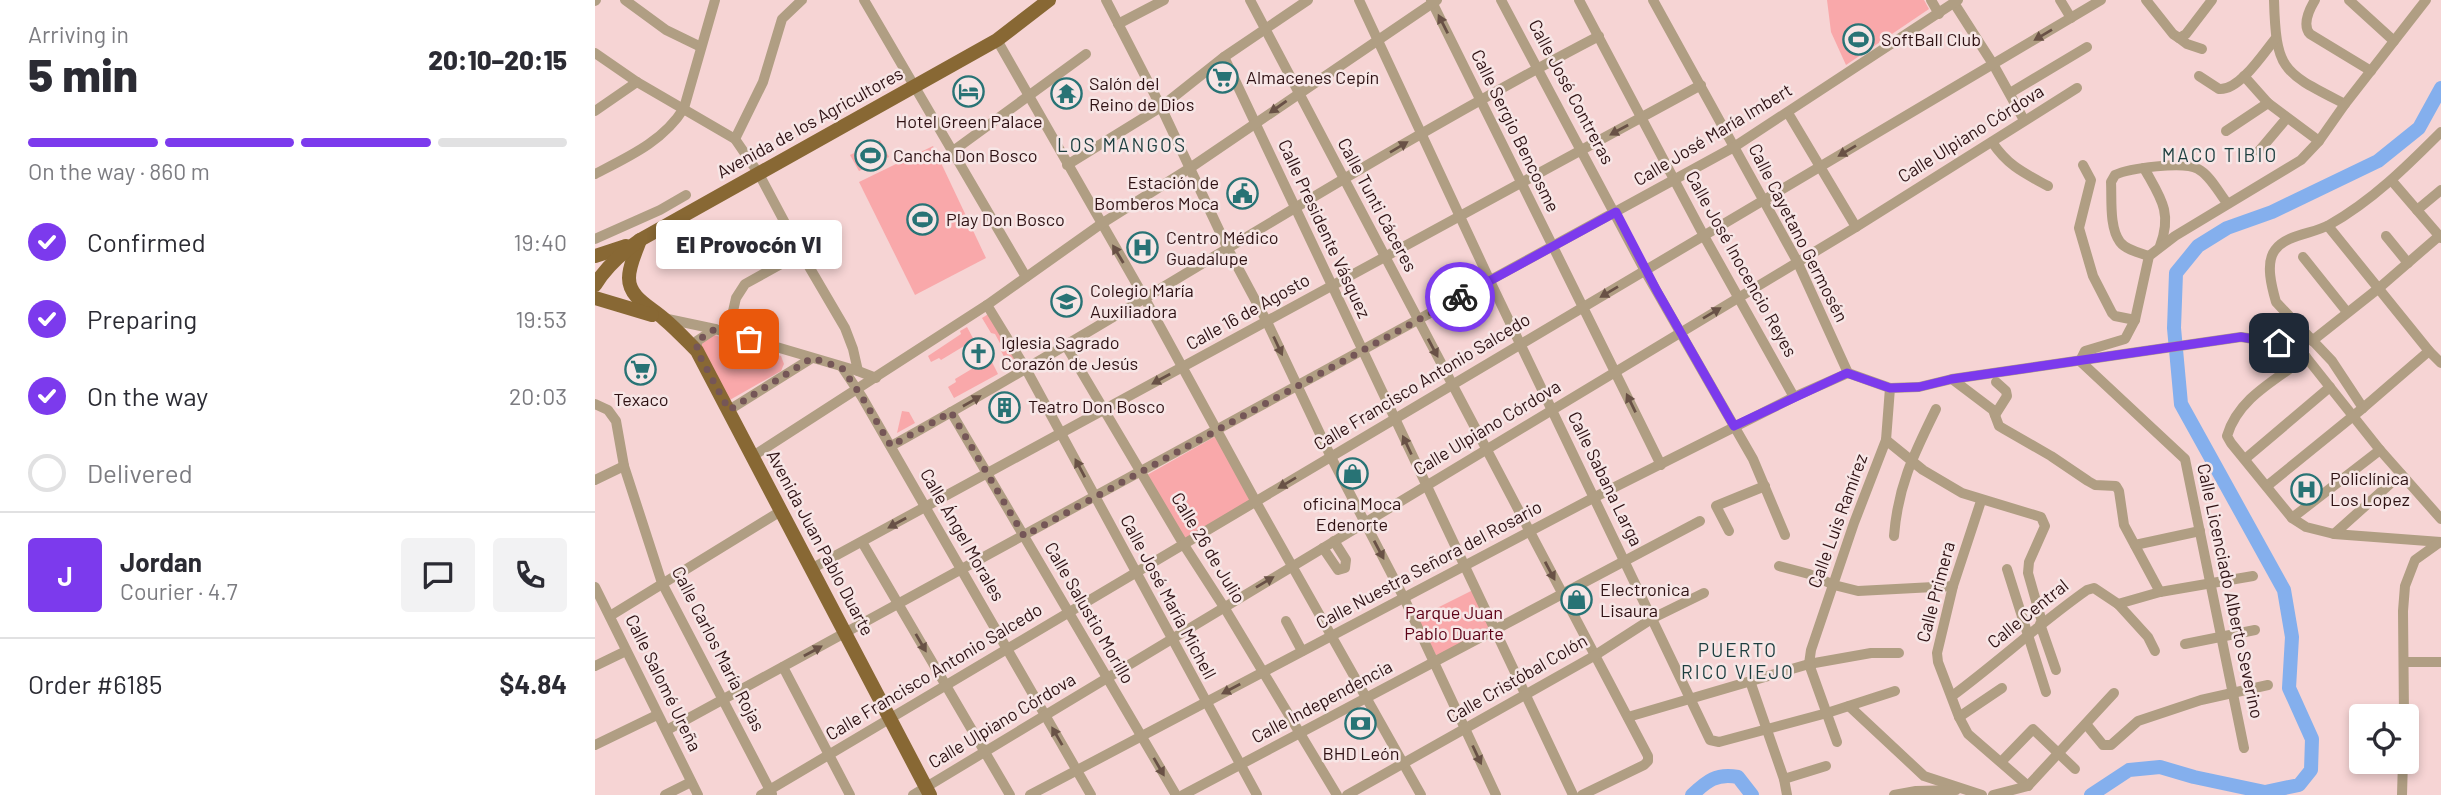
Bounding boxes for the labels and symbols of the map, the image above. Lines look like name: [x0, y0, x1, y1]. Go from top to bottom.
one-way arrow: [1437, 14, 1448, 34]
street label: Calle José Contreras: [1524, 15, 1619, 168]
sports icon: SoftBall Club: [1841, 23, 1875, 57]
place label: SoftBall Club: [1881, 28, 1981, 50]
one-way arrow: [2033, 29, 2052, 41]
street label: Calle Sergio Bencosme: [1467, 46, 1565, 215]
supermarket icon: Almacenes Cepín: [1206, 61, 1240, 95]
street label: Avenida de los Agricultores: [713, 62, 906, 183]
place label: Almacenes Cepín: [1246, 66, 1379, 88]
place label: Salón del Reino de Dios: [1089, 72, 1194, 115]
hotel icon: Hotel Green Palace: [952, 74, 986, 108]
temple icon: Salón del Reino de Dios: [1049, 77, 1083, 111]
street label: Calle José María Imbert: [1629, 78, 1796, 190]
street label: Calle Ulpiano Córdova: [1893, 79, 2047, 187]
one-way arrow: [1269, 100, 1287, 114]
place label: Hotel Green Palace: [895, 110, 1043, 132]
one-way arrow: [1610, 124, 1629, 136]
district label: LOS MANGOS: [1057, 133, 1187, 156]
street label: Calle Tunti Cáceres: [1333, 134, 1422, 275]
street label: Calle Presidente Vásquez: [1274, 136, 1376, 321]
sports icon: Cancha Don Bosco: [853, 139, 887, 173]
street label: Calle Cayetano Germosén: [1744, 140, 1853, 325]
one-way arrow: [1389, 142, 1409, 154]
district label: MACO TIBIO: [2162, 143, 2278, 166]
place label: Cancha Don Bosco: [893, 144, 1038, 166]
one-way arrow: [1838, 145, 1857, 157]
street label: Calle José Inocencio Reyes: [1681, 166, 1802, 361]
place label: Estación de Bomberos Moca: [1094, 171, 1219, 214]
public building icon: Estación de Bomberos Moca: [1225, 176, 1259, 210]
sports icon: Play Don Bosco: [906, 203, 940, 237]
place label: Play Don Bosco: [946, 208, 1065, 230]
callout: El Provocón VI: [656, 220, 842, 269]
place label: Centro Médico Guadalupe: [1166, 226, 1279, 269]
hospital icon: Centro Médico Guadalupe: [1126, 231, 1160, 265]
one-way arrow: [1112, 244, 1125, 263]
courier: [1425, 262, 1495, 332]
street label: Calle 16 de Agosto: [1182, 268, 1313, 354]
place label: Colegio María Auxiliadora: [1090, 279, 1194, 322]
school or university icon: Colegio María Auxiliadora: [1050, 284, 1084, 318]
one-way arrow: [1600, 286, 1619, 298]
one-way arrow: [1702, 306, 1721, 319]
street label: Calle Francisco Antonio Salcedo: [1309, 308, 1534, 455]
pin: [719, 309, 779, 369]
pin: [2249, 313, 2309, 373]
place label: Iglesia Sagrado Corazón de Jesús: [1001, 331, 1138, 374]
church icon: Iglesia Sagrado Corazón de Jesús: [961, 336, 995, 370]
one-way arrow: [1272, 336, 1284, 356]
one-way arrow: [1427, 339, 1439, 358]
supermarket icon: Texaco: [624, 353, 658, 387]
one-way arrow: [1152, 373, 1171, 385]
street label: Calle Ulpiano Córdova: [1409, 374, 1564, 480]
place label: Texaco: [613, 388, 669, 410]
building icon: Teatro Don Bosco: [988, 390, 1022, 424]
one-way arrow: [1625, 393, 1637, 413]
one-way arrow: [962, 395, 981, 407]
place label: Teatro Don Bosco: [1028, 395, 1165, 417]
street label: Calle Sabana Larga: [1564, 408, 1648, 550]
one-way arrow: [1402, 435, 1413, 455]
street label: Avenida Juan Pablo Duarte: [763, 446, 879, 639]
street label: Calle Luis Ramírez: [1803, 451, 1872, 591]
shop icon: oficina Moca Edenorte: [1335, 456, 1369, 490]
one-way arrow: [1074, 458, 1085, 478]
street label: Calle Licenciado Alberto Severino: [2193, 461, 2269, 720]
street label: Calle Ángel Morales: [916, 464, 1010, 605]
place label: Policlínica Los Lopez: [2330, 467, 2410, 510]
hospital icon: Policlínica Los Lopez: [2290, 472, 2324, 506]
one-way arrow: [1278, 477, 1297, 489]
street label: Calle 26 de Julio: [1167, 488, 1251, 607]
place label: oficina Moca Edenorte: [1303, 492, 1401, 535]
street label: Calle Nuestra Señora del Rosario: [1312, 495, 1545, 633]
street label: Calle José María Michell: [1116, 511, 1222, 682]
one-way arrow: [887, 517, 907, 529]
street label: Calle Salustio Morillo: [1040, 538, 1139, 687]
street label: Calle Primera: [1911, 539, 1959, 644]
one-way arrow: [1373, 540, 1384, 560]
street label: Calle Carlos María Rojas: [668, 562, 770, 735]
one-way arrow: [1544, 562, 1556, 581]
street label: Calle Central: [1982, 574, 2072, 653]
one-way arrow: [1256, 576, 1275, 589]
place label: Electronica Lisaura: [1600, 578, 1690, 621]
shop icon: Electronica Lisaura: [1560, 583, 1594, 617]
street label: Calle Francisco Antonio Salcedo: [821, 598, 1046, 745]
park label: Parque Juan Pablo Duarte: [1404, 601, 1504, 644]
street label: Calle Salomé Ureña: [621, 610, 707, 755]
street label: Calle Cristóbal Colón: [1442, 629, 1591, 727]
one-way arrow: [915, 634, 927, 653]
district label: PUERTO RICO VIEJO: [1681, 638, 1795, 683]
one-way arrow: [803, 645, 823, 657]
street label: Calle Independencia: [1247, 655, 1396, 748]
street label: Calle Ulpiano Córdova: [924, 667, 1079, 773]
one-way arrow: [1220, 682, 1240, 694]
bank icon: BHD León: [1344, 707, 1378, 741]
one-way arrow: [1051, 726, 1063, 745]
place label: BHD León: [1323, 742, 1399, 764]
one-way arrow: [1472, 745, 1483, 765]
one-way arrow: [1153, 758, 1165, 777]

